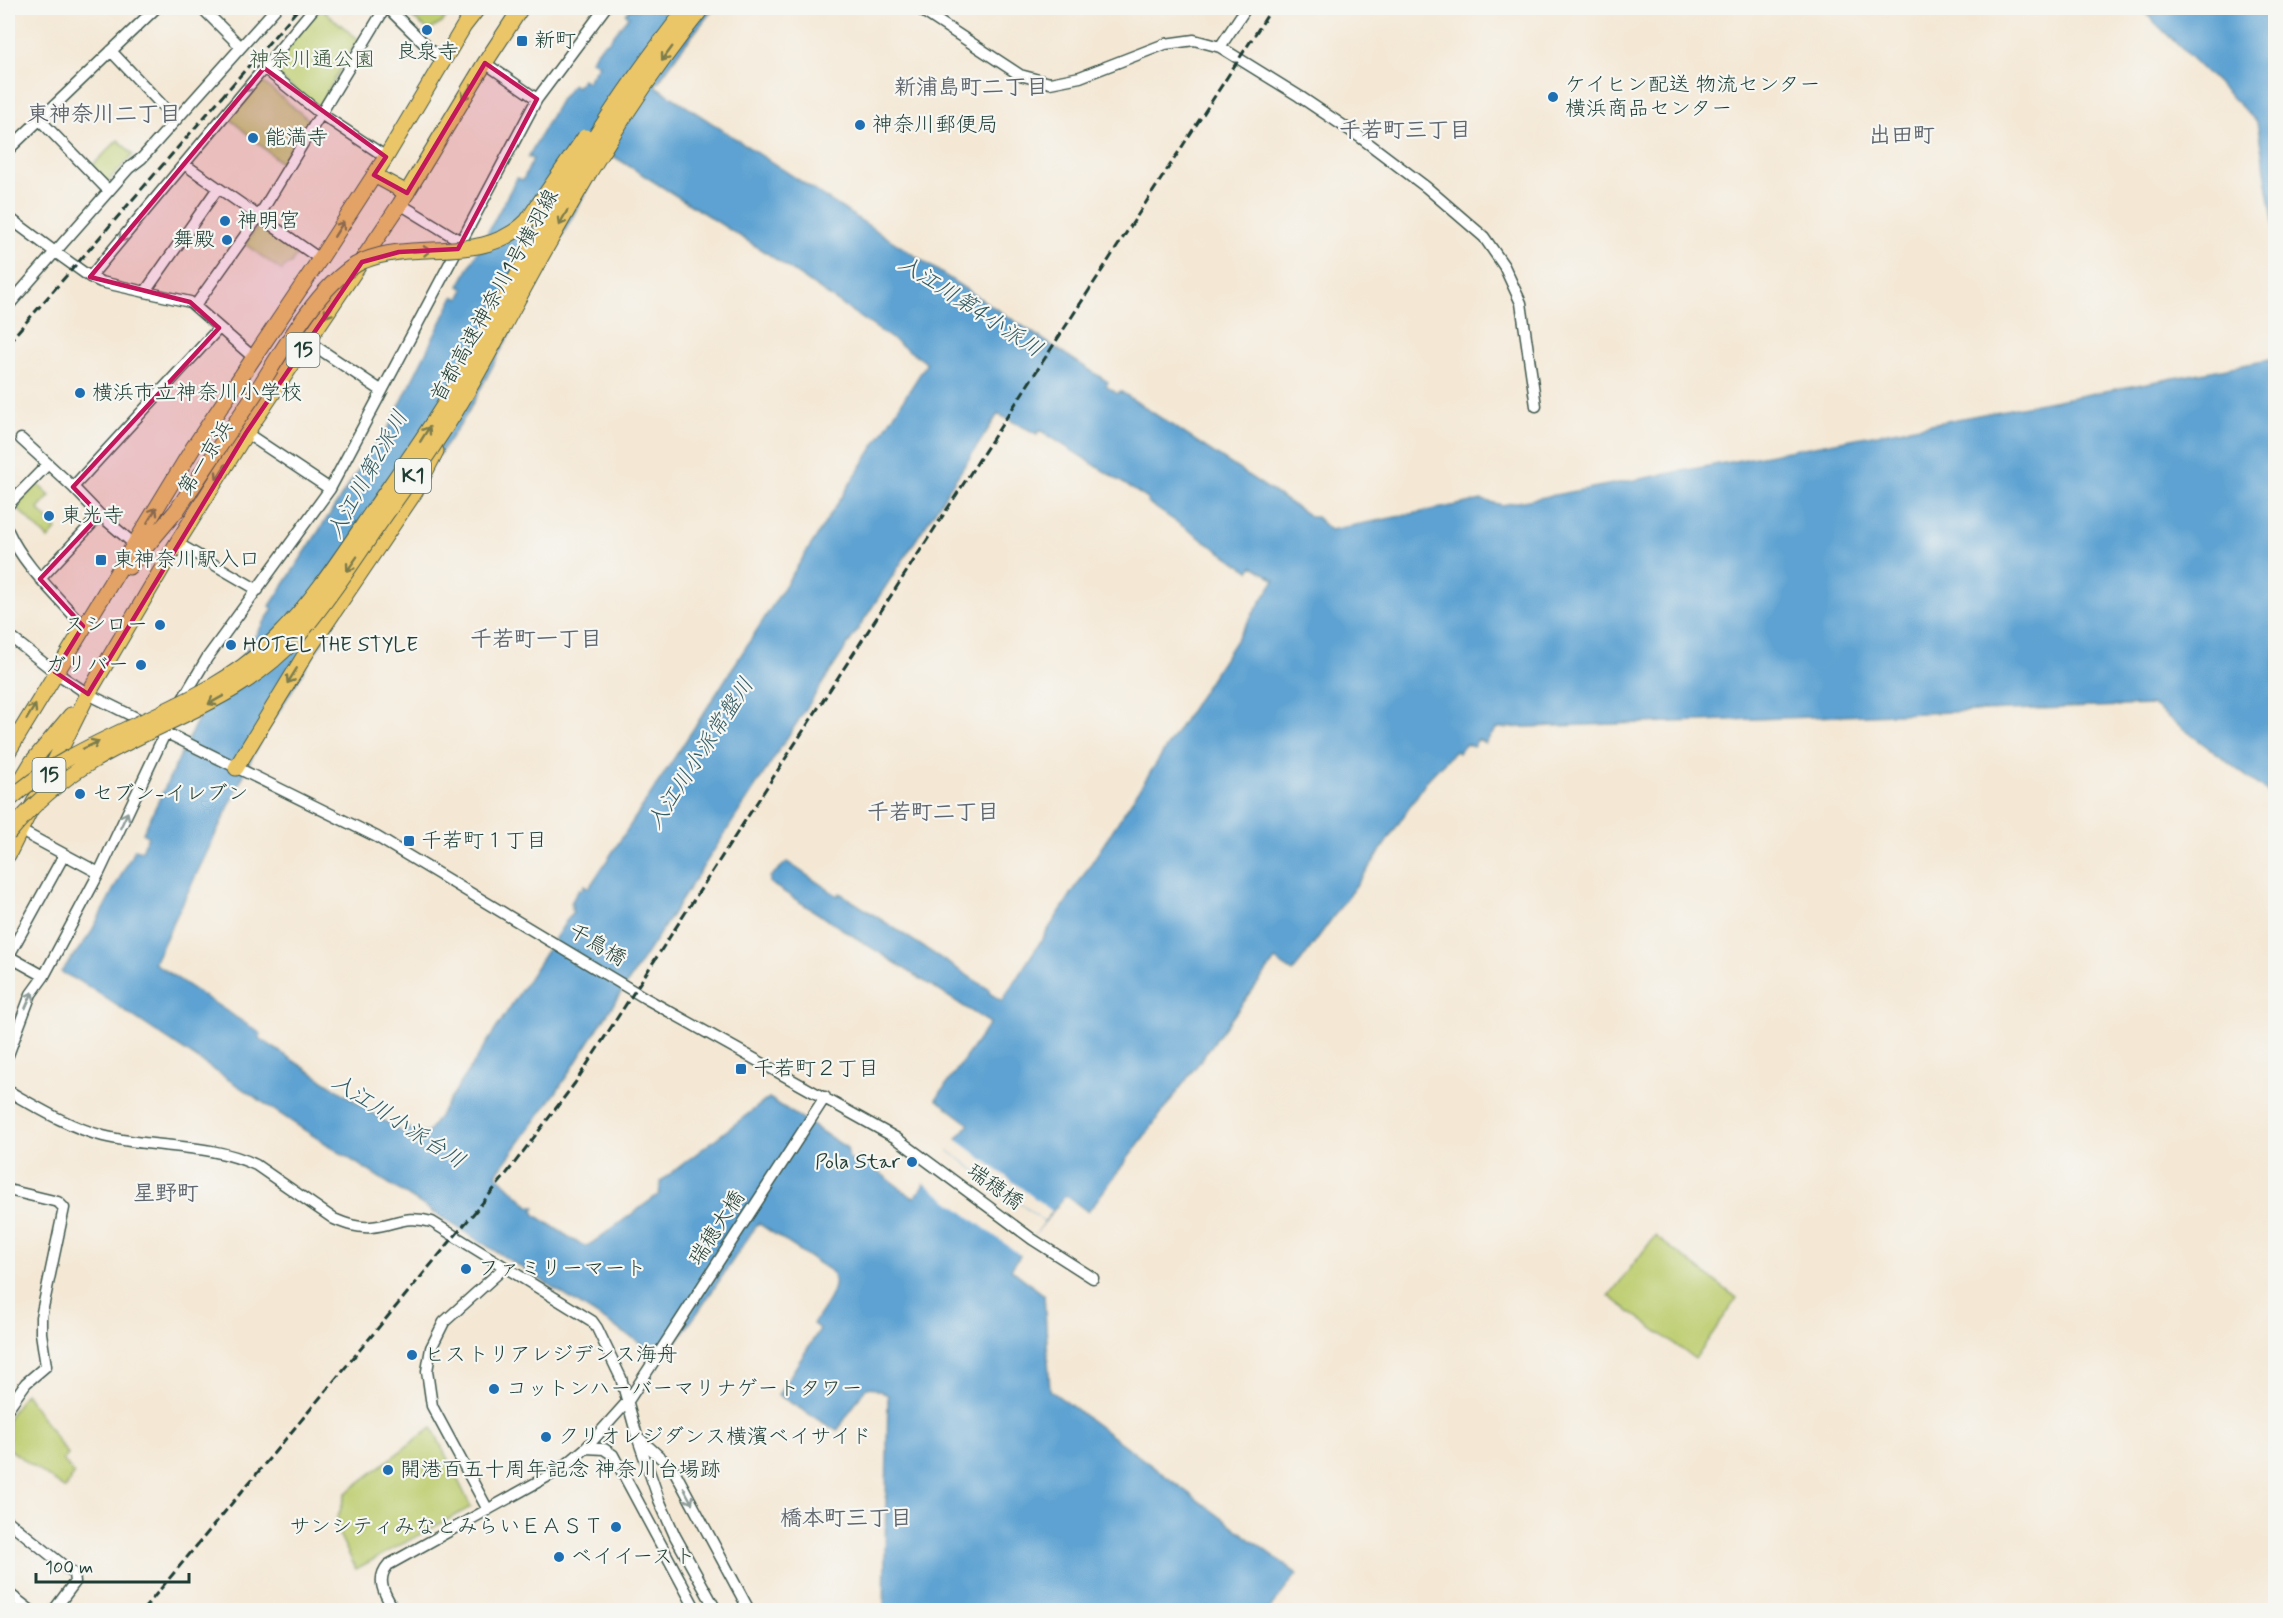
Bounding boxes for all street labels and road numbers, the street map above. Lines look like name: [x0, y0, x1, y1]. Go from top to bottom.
street label: 首都高速神奈川1号横羽線: [424, 184, 566, 408]
road number: 15: [286, 333, 320, 367]
street label: 第一京浜: [172, 415, 240, 501]
road number: K1: [395, 459, 431, 493]
road number: 15: [32, 758, 66, 792]
street label: 千鳥橋: [563, 917, 631, 973]
street label: 瑞穂橋: [961, 1157, 1029, 1217]
street label: 瑞穂大橋: [682, 1185, 752, 1271]

